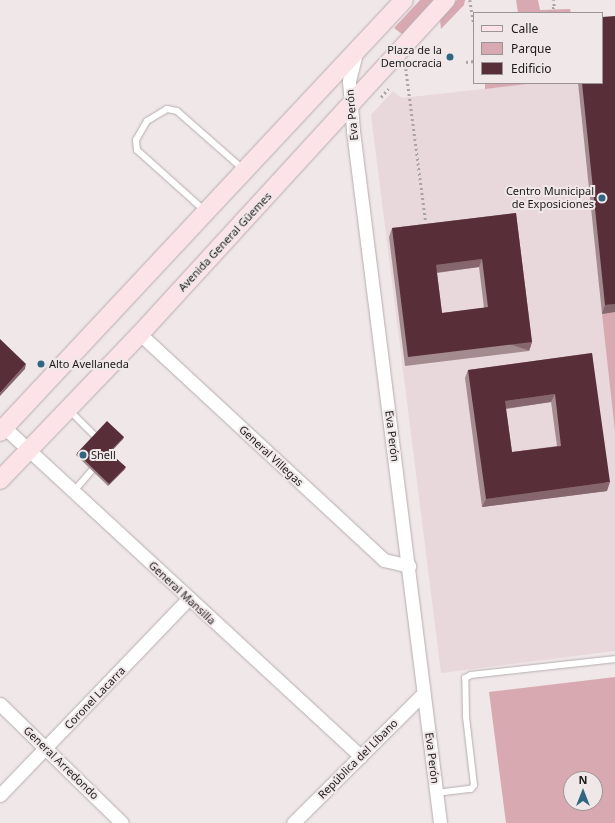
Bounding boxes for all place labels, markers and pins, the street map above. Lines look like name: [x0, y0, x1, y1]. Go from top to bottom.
place label: Plaza de la Democracia: [381, 44, 442, 70]
marker: Plaza de la Democracia: [445, 52, 455, 62]
place label: Centro Municipal de Exposiciones: [506, 185, 594, 211]
marker: Centro Municipal de Exposiciones: [597, 193, 607, 203]
place label: Alto Avellaneda: [49, 357, 129, 371]
marker: Alto Avellaneda: [36, 359, 46, 369]
place label: Shell: [91, 448, 116, 462]
marker: Shell: [78, 450, 88, 460]

